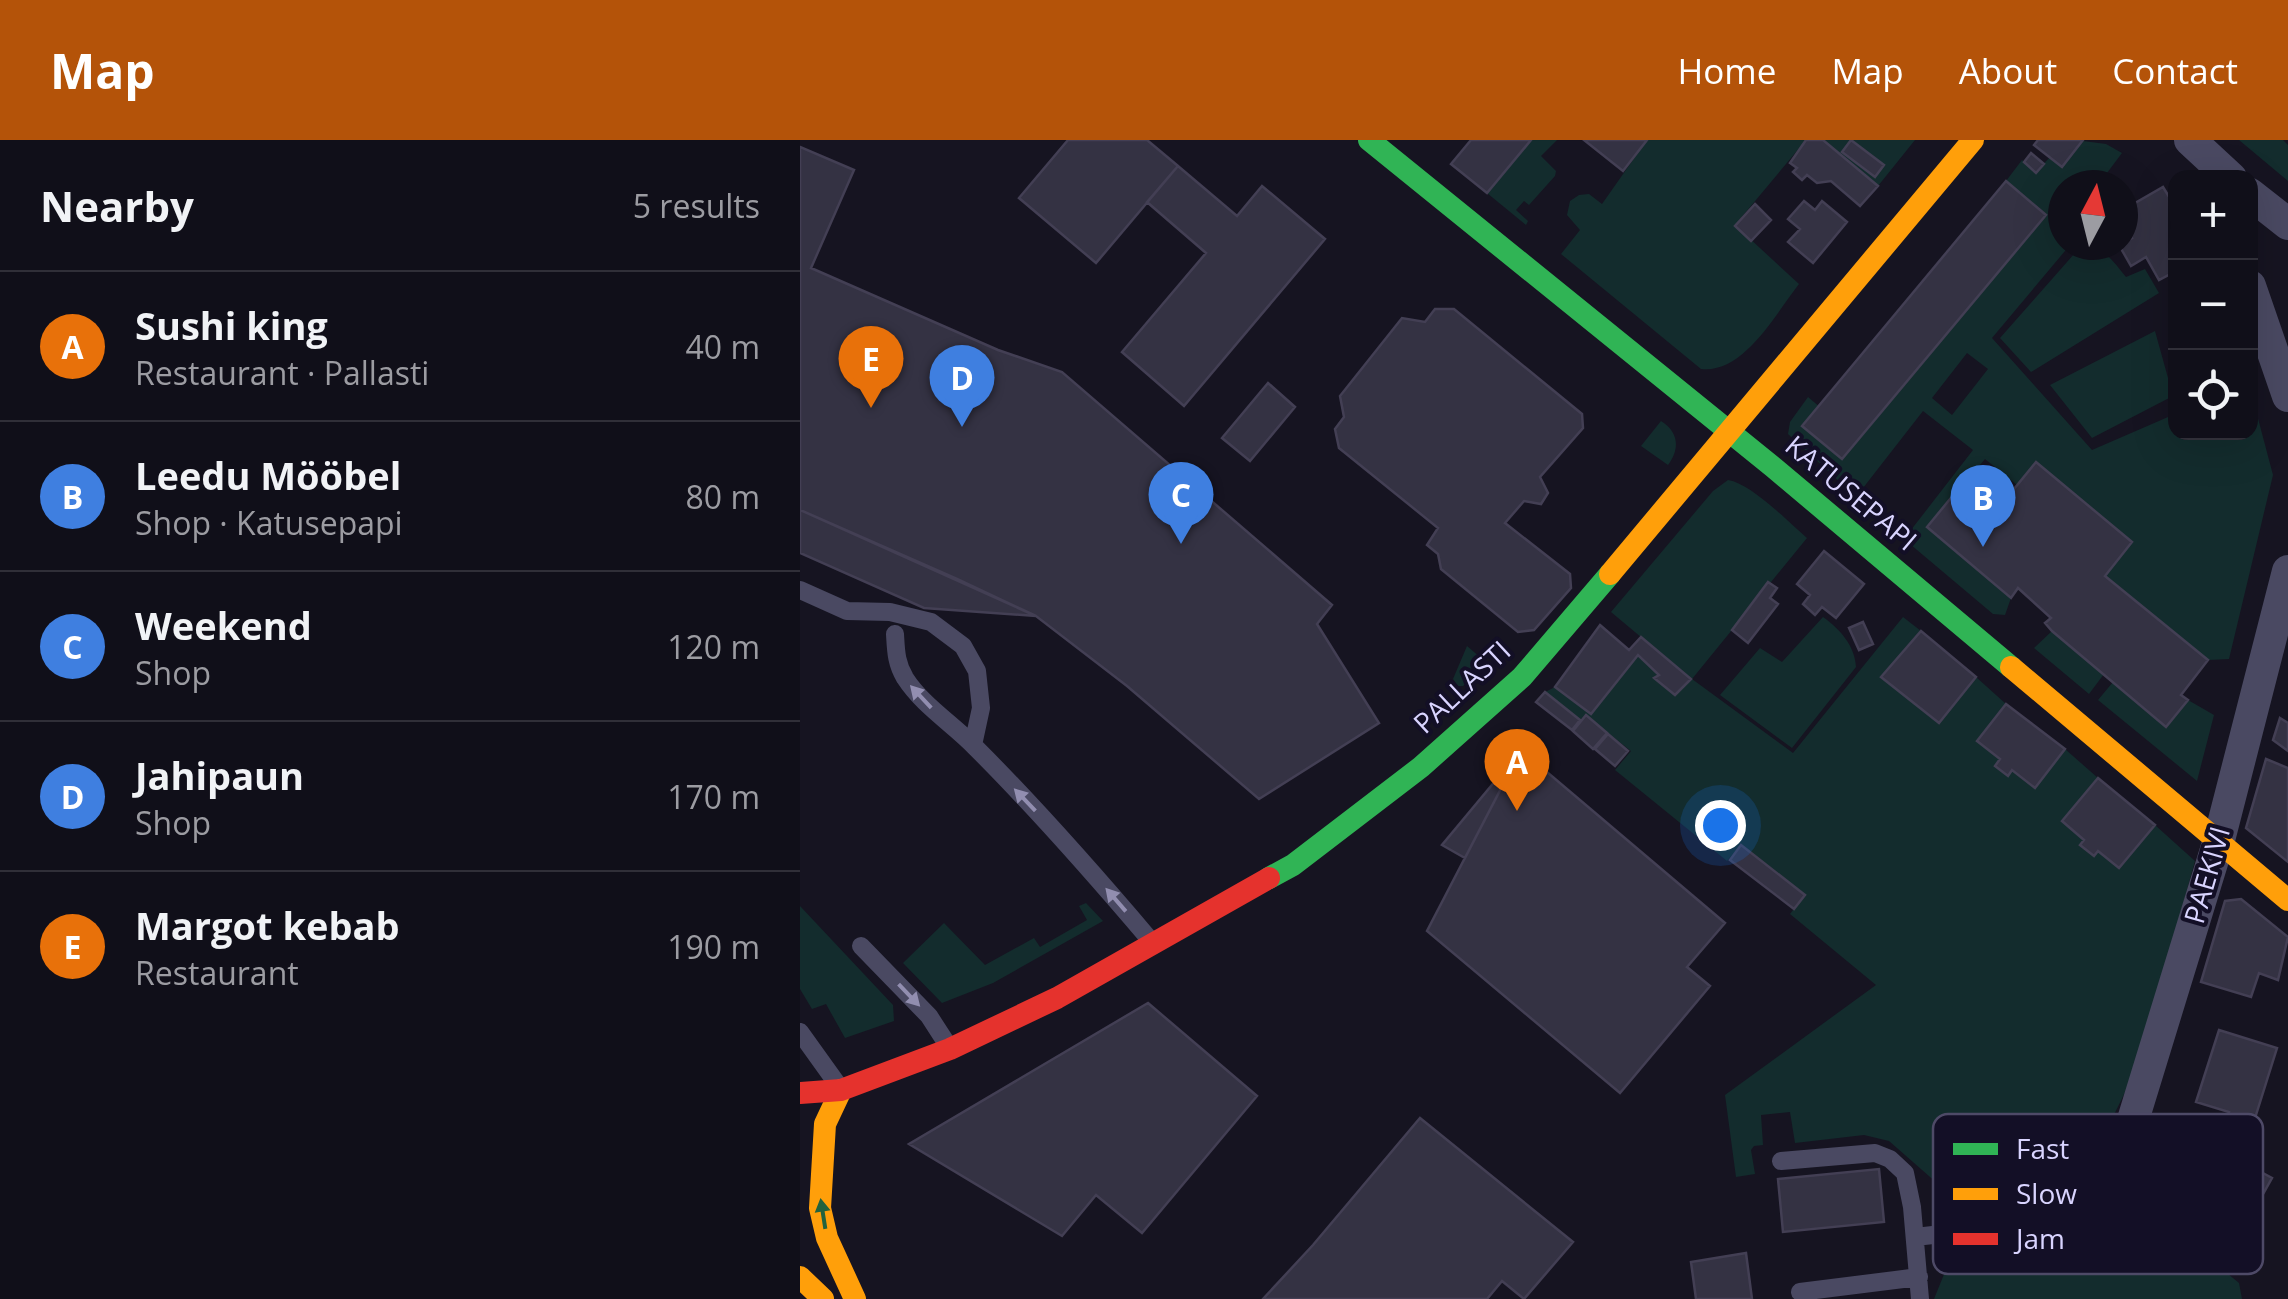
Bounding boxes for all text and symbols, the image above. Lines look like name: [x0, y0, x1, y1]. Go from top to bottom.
text: Map: [50, 38, 155, 103]
text: Home: [1677, 47, 1776, 94]
text: Map: [1831, 47, 1904, 94]
text: About: [1959, 47, 2057, 94]
text: Contact: [2112, 47, 2238, 94]
north arrow: [2048, 170, 2138, 260]
map controls: [2168, 170, 2258, 440]
button: +: [2168, 170, 2258, 260]
text: Nearby: [40, 177, 194, 234]
text: 5 results: [633, 184, 760, 227]
button: −: [2168, 260, 2258, 350]
text: Sushi king: [135, 299, 328, 351]
text: A: [61, 325, 84, 368]
text: 40 m: [685, 325, 760, 368]
pin: E: [838, 326, 904, 408]
pin: D: [930, 344, 994, 427]
button: locate: [2168, 350, 2258, 440]
text: Restaurant · Pallasti: [135, 351, 429, 394]
street label: KATUSEPAPI: [1778, 426, 1925, 558]
text: Leedu Mööbel: [135, 449, 401, 501]
pin: C: [1148, 462, 1214, 544]
pin: B: [1950, 464, 2016, 547]
text: B: [62, 475, 83, 518]
text: 80 m: [685, 475, 760, 518]
text: Shop · Katusepapi: [135, 501, 403, 544]
text: Weekend: [135, 599, 312, 651]
text: C: [62, 625, 83, 668]
text: 120 m: [667, 625, 760, 668]
street label: PALLASTI: [1404, 631, 1518, 741]
text: Shop: [135, 651, 211, 694]
one-way arrow: [910, 685, 933, 709]
pin: A: [1484, 728, 1550, 811]
text: Jahipaun: [135, 749, 304, 801]
text: D: [61, 775, 84, 818]
text: 170 m: [667, 775, 760, 818]
one-way arrow: [1014, 789, 1037, 813]
your location: [1695, 800, 1746, 851]
text: Shop: [135, 801, 211, 844]
street label: PAEKIVI: [2174, 822, 2238, 928]
one-way arrow: [1106, 888, 1127, 913]
text: Margot kebab: [135, 899, 399, 951]
text: E: [64, 925, 81, 968]
text: 190 m: [667, 925, 760, 968]
text: Restaurant: [135, 951, 299, 994]
one-way arrow: [897, 982, 920, 1006]
legend: [1933, 1114, 2263, 1274]
text: Fast: [2016, 1129, 2069, 1167]
text: Slow: [2016, 1174, 2077, 1212]
one-way arrow: [815, 1198, 830, 1230]
text: Jam: [2013, 1219, 2065, 1257]

